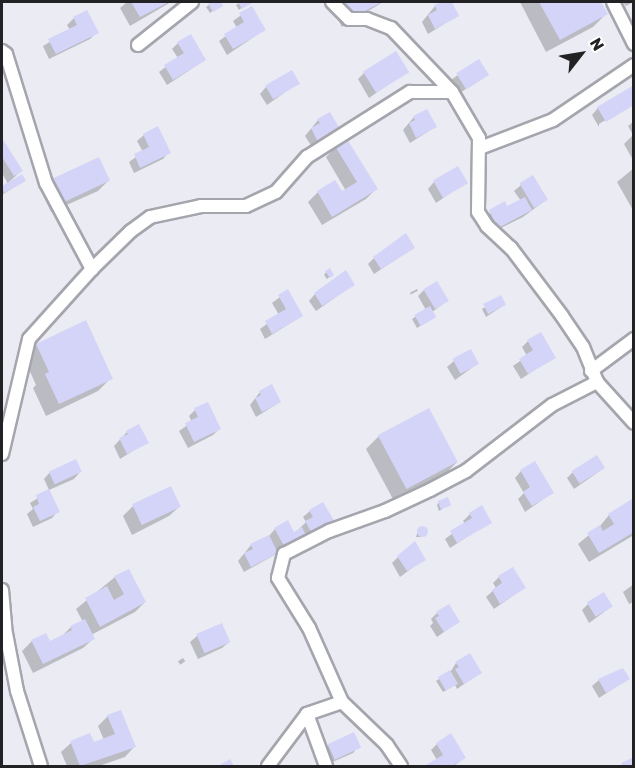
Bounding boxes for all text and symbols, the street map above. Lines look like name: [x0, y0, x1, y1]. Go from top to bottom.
north arrow: [551, 24, 611, 84]
text: N: [586, 35, 608, 54]

